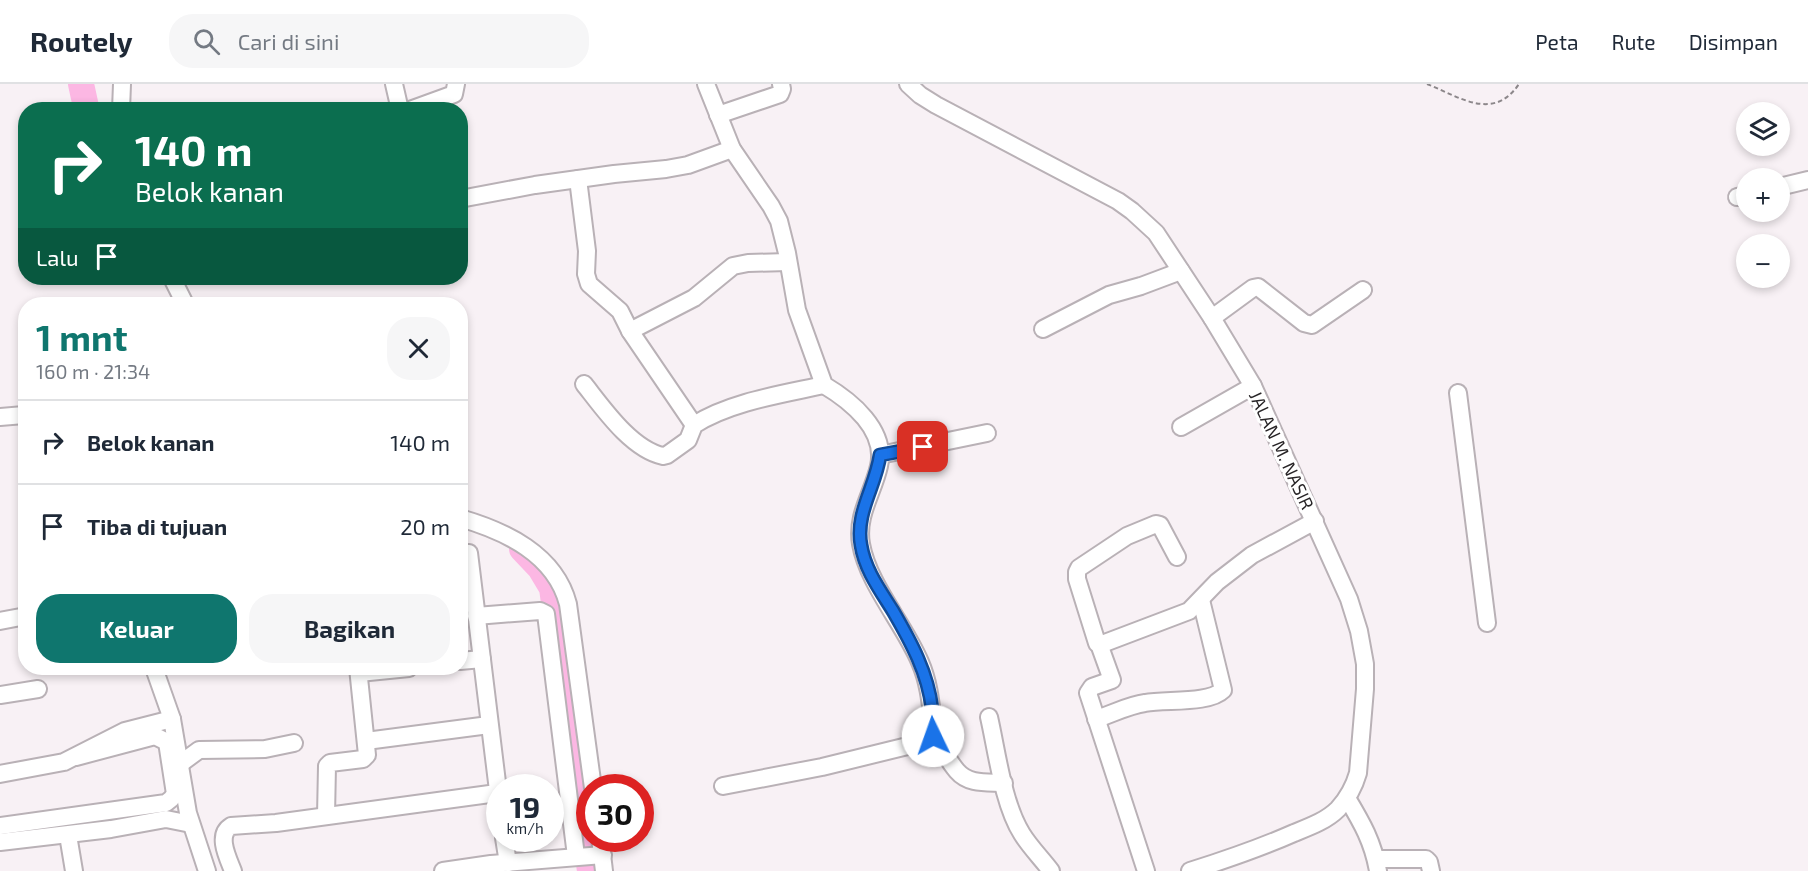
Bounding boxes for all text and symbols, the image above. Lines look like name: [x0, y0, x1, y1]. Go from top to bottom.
search box: [169, 14, 589, 68]
text: Routely: [30, 24, 133, 58]
icon: search: [190, 25, 223, 58]
text: Cari di sini: [238, 28, 339, 54]
text: Peta: [1535, 29, 1578, 54]
text: Rute: [1611, 29, 1656, 54]
text: Disimpan: [1689, 29, 1778, 54]
map controls: [1736, 102, 1790, 288]
button: layers: [1736, 102, 1790, 156]
text: 140 m: [135, 124, 252, 174]
icon: right: [36, 126, 114, 204]
button: +: [1736, 168, 1790, 222]
text: Belok kanan: [135, 175, 284, 207]
button: −: [1736, 234, 1790, 288]
icon: arrive: [90, 240, 123, 273]
text: Lalu: [36, 244, 78, 270]
text: 1 mnt: [36, 315, 127, 358]
button: close: [387, 317, 450, 380]
text: 160 m · 21:34: [36, 359, 150, 383]
street label: JALAN M. NASIR: [1245, 387, 1319, 513]
pin: [897, 421, 948, 472]
icon: right: [36, 426, 69, 459]
text: Belok kanan: [87, 429, 214, 455]
text: 140 m: [390, 429, 450, 455]
icon: arrive: [906, 430, 939, 463]
icon: arrive: [36, 510, 69, 543]
text: Tiba di tujuan: [87, 513, 227, 539]
text: 20 m: [400, 513, 450, 539]
button: Keluar: [36, 594, 237, 663]
button: Bagikan: [249, 594, 450, 663]
position arrow: [901, 704, 965, 768]
speed limit sign: 30: [576, 774, 654, 852]
text: 19: [510, 788, 540, 824]
text: km/h: [506, 819, 544, 837]

